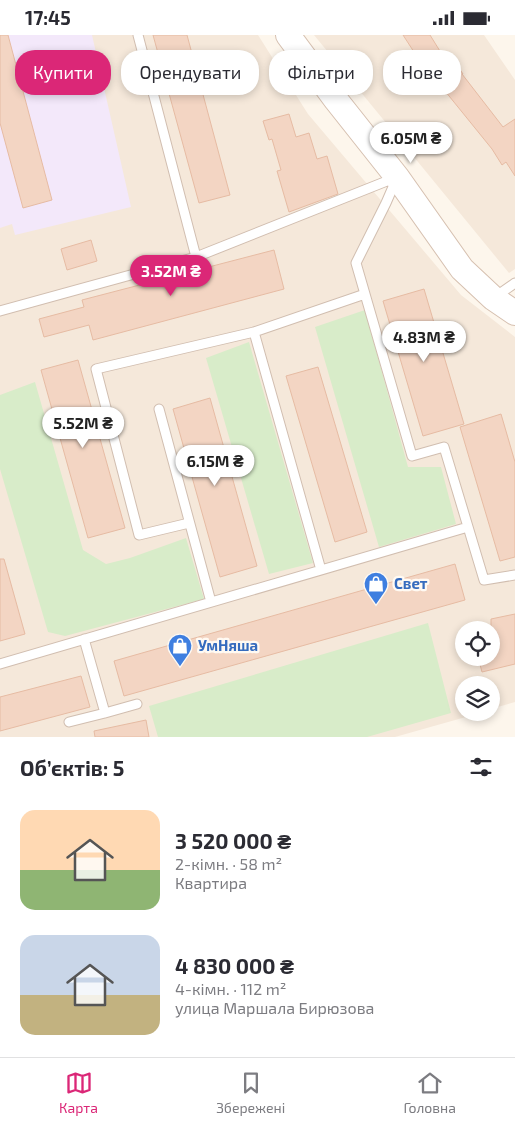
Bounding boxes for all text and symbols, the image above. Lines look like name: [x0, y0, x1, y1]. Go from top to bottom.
text: 17:45: [25, 6, 71, 29]
chip: Купити: [15, 50, 111, 95]
chip: Орендувати: [121, 50, 259, 95]
chip: Фільтри: [269, 50, 373, 95]
chip: Нове: [383, 50, 461, 95]
pin: 6.05M ₴: [365, 121, 457, 164]
text: 6.05M ₴: [380, 128, 442, 147]
pin: 3.52M ₴: [125, 255, 217, 297]
text: 3.52M ₴: [141, 261, 201, 280]
pin: 4.83M ₴: [378, 321, 470, 363]
text: 4.83M ₴: [393, 327, 455, 346]
pin: 5.52M ₴: [37, 407, 129, 449]
text: 5.52M ₴: [53, 413, 113, 432]
pin: 6.15M ₴: [169, 445, 261, 487]
text: 6.15M ₴: [186, 451, 244, 470]
shop icon: Свет: [363, 571, 389, 605]
place label: Свет: [394, 574, 428, 592]
map controls: [455, 621, 500, 721]
button: locate: [455, 621, 500, 666]
shop icon: УмНяша: [167, 633, 193, 667]
place label: УмНяша: [198, 636, 258, 654]
button: layers: [455, 676, 500, 721]
icon: filters: [467, 753, 495, 781]
text: Об’єктів: 5: [20, 755, 124, 780]
text: 3 520 000 ₴: [175, 828, 291, 853]
icon: home: [60, 830, 120, 890]
text: 2-кімн. · 58 m²: [175, 854, 282, 873]
text: Квартира: [175, 873, 247, 892]
text: 4 830 000 ₴: [175, 953, 294, 978]
icon: home: [60, 955, 120, 1015]
text: 4-кімн. · 112 m²: [175, 979, 286, 998]
text: улица Маршала Бирюзова: [175, 998, 374, 1017]
tab: Карта: [59, 1069, 98, 1116]
tab: Збережені: [216, 1069, 285, 1116]
tab: Головна: [403, 1069, 456, 1116]

